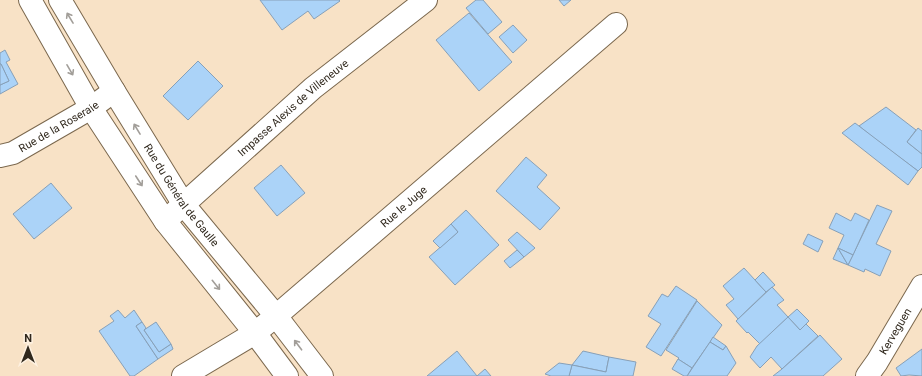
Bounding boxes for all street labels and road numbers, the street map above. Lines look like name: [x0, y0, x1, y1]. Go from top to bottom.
street label: Impasse Alexis de Villeneuve: [235, 57, 351, 159]
street label: Rue de la Roseraie: [17, 98, 102, 155]
street label: Rue du Général de Gaulle: [141, 142, 222, 249]
street label: Rue le Juge: [378, 183, 430, 230]
street label: Kerveguen: [877, 306, 914, 357]

